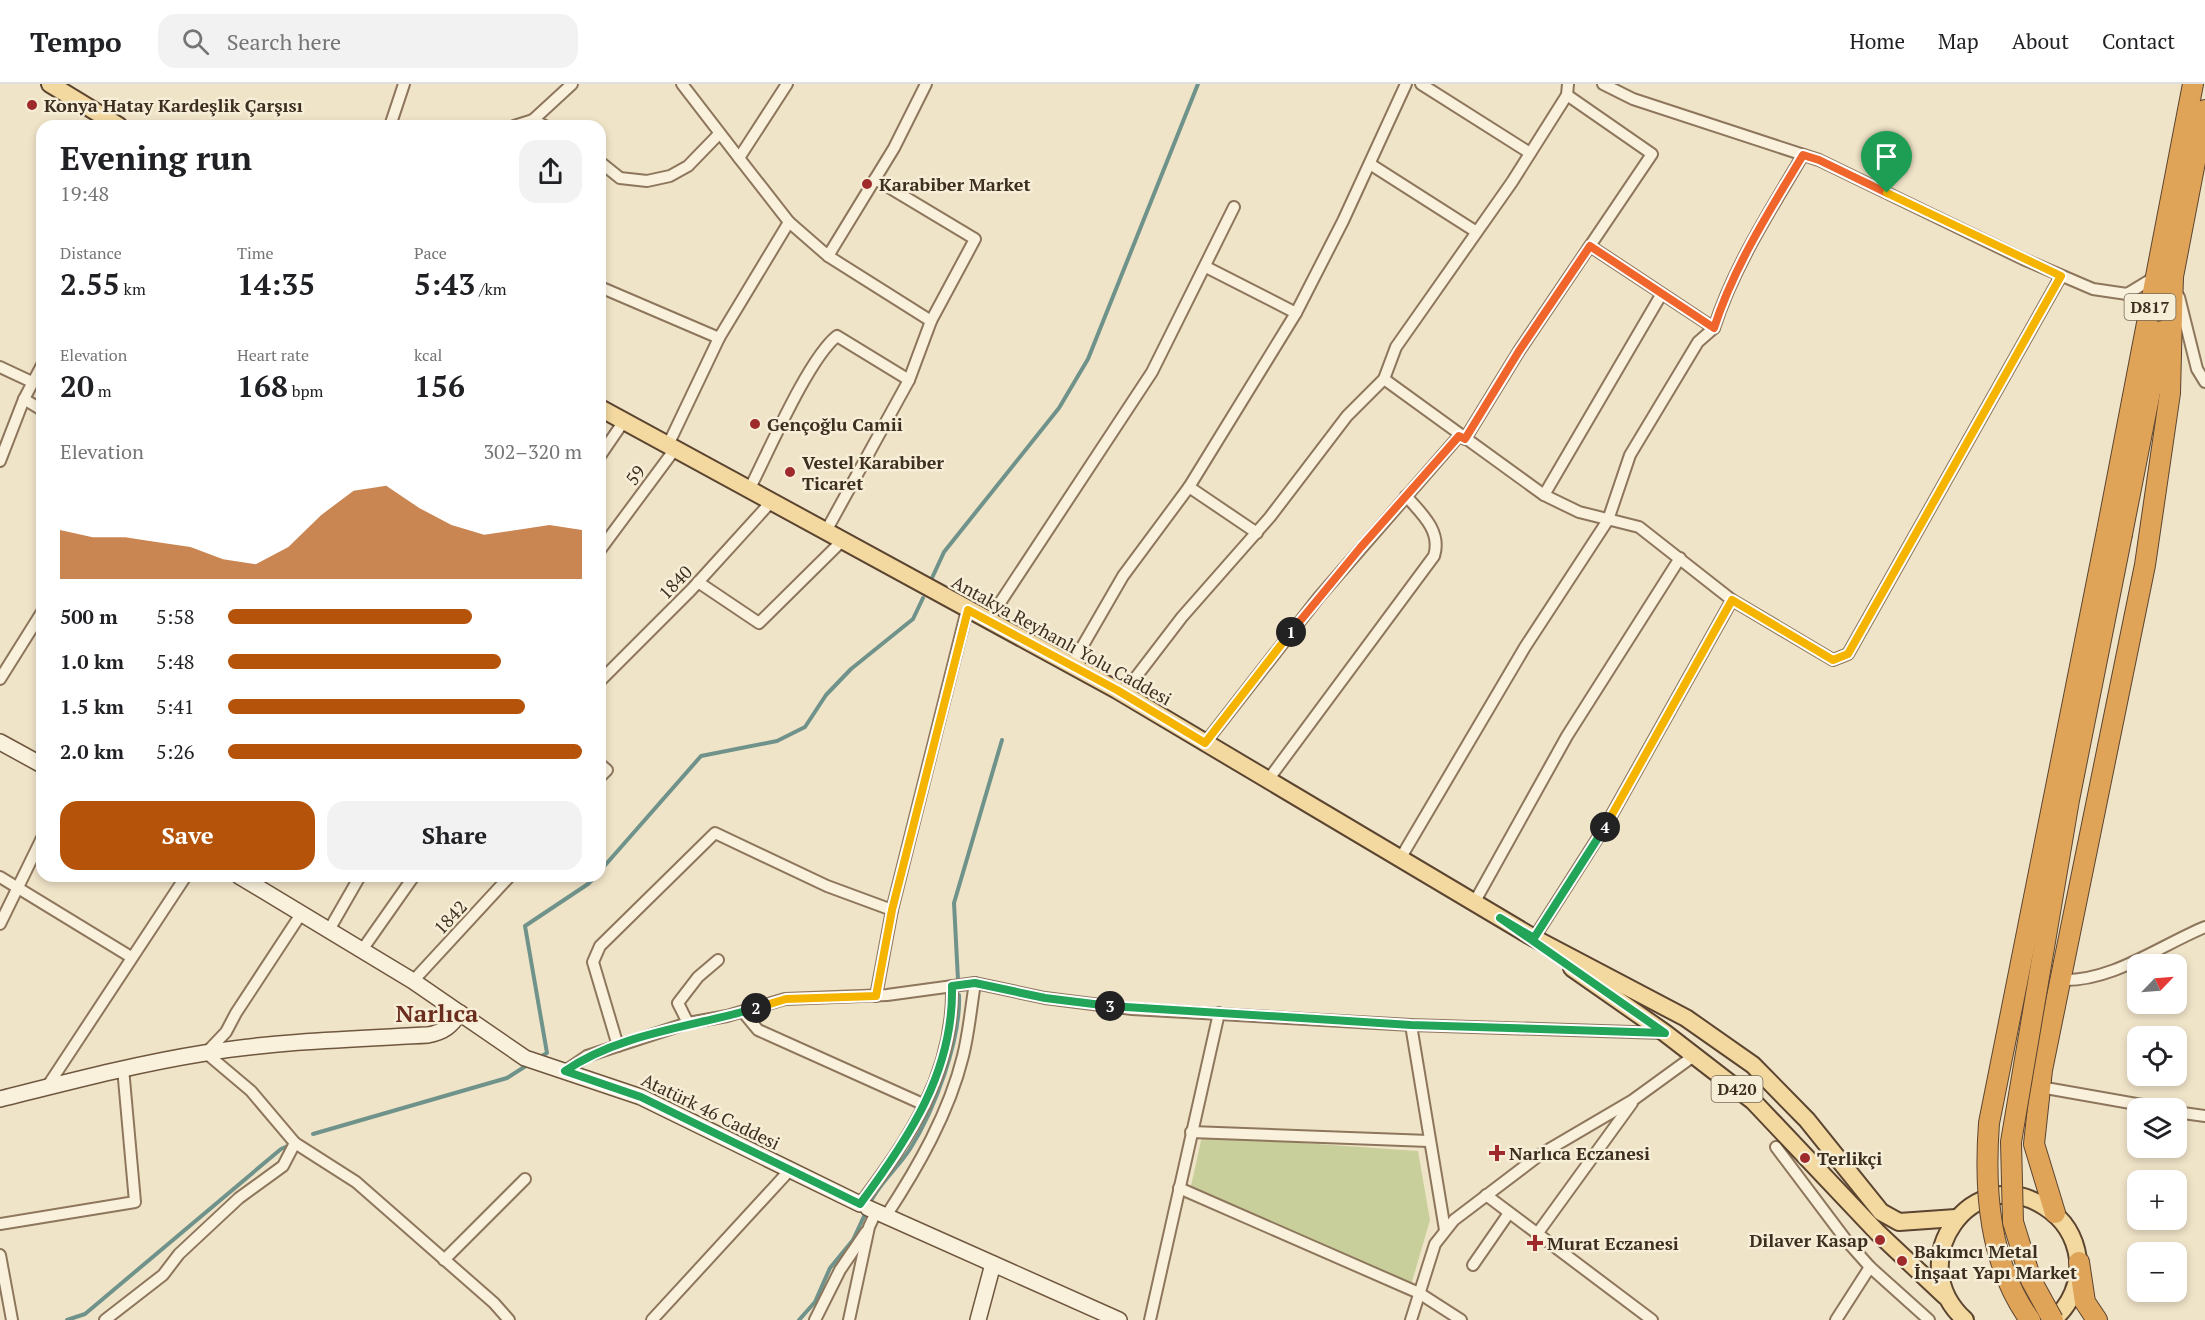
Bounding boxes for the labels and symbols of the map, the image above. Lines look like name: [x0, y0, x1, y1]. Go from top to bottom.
place label: Konya Hatay Kardeşlik Çarşısı: [44, 93, 303, 117]
marker: Konya Hatay Kardeşlik Çarşısı: [25, 98, 39, 112]
pin: [1861, 131, 1912, 193]
place label: Karabiber Market: [879, 172, 1031, 196]
marker: Karabiber Market: [860, 177, 874, 191]
road number: D817: [2124, 294, 2176, 320]
place label: Gençoğlu Camii: [767, 412, 903, 436]
marker: Gençoğlu Camii: [748, 417, 762, 431]
place label: Vestel Karabiber Ticaret: [802, 450, 944, 495]
street label: 59: [620, 460, 650, 490]
marker: Vestel Karabiber Ticaret: [783, 465, 797, 479]
street label: 1840: [653, 560, 697, 604]
street label: Antakya Reyhanlı Yolu Caddesi: [948, 569, 1176, 711]
pin: 1: [1276, 617, 1306, 647]
pin: 4: [1590, 812, 1620, 842]
street label: 1842: [428, 895, 472, 939]
north arrow: [2127, 954, 2187, 1014]
pin: 3: [1095, 991, 1125, 1021]
pin: 2: [741, 993, 771, 1023]
district label: Narlıca: [396, 997, 479, 1029]
street label: Atatürk 46 Caddesi: [638, 1067, 784, 1155]
road number: D420: [1712, 1076, 1762, 1102]
place label: Narlıca Eczanesi: [1509, 1141, 1650, 1165]
marker: Narlıca Eczanesi: [1490, 1146, 1504, 1160]
place label: Terlikçi: [1817, 1146, 1882, 1170]
marker: Terlikçi: [1798, 1151, 1812, 1165]
place label: Dilaver Kasap: [1749, 1228, 1868, 1252]
place label: Murat Eczanesi: [1547, 1231, 1679, 1255]
marker: Dilaver Kasap: [1873, 1233, 1887, 1247]
marker: Murat Eczanesi: [1528, 1236, 1542, 1250]
place label: Bakımcı Metal İnşaat Yapı Market: [1914, 1239, 2077, 1284]
marker: Bakımcı Metal İnşaat Yapı Market: [1895, 1254, 1909, 1268]

